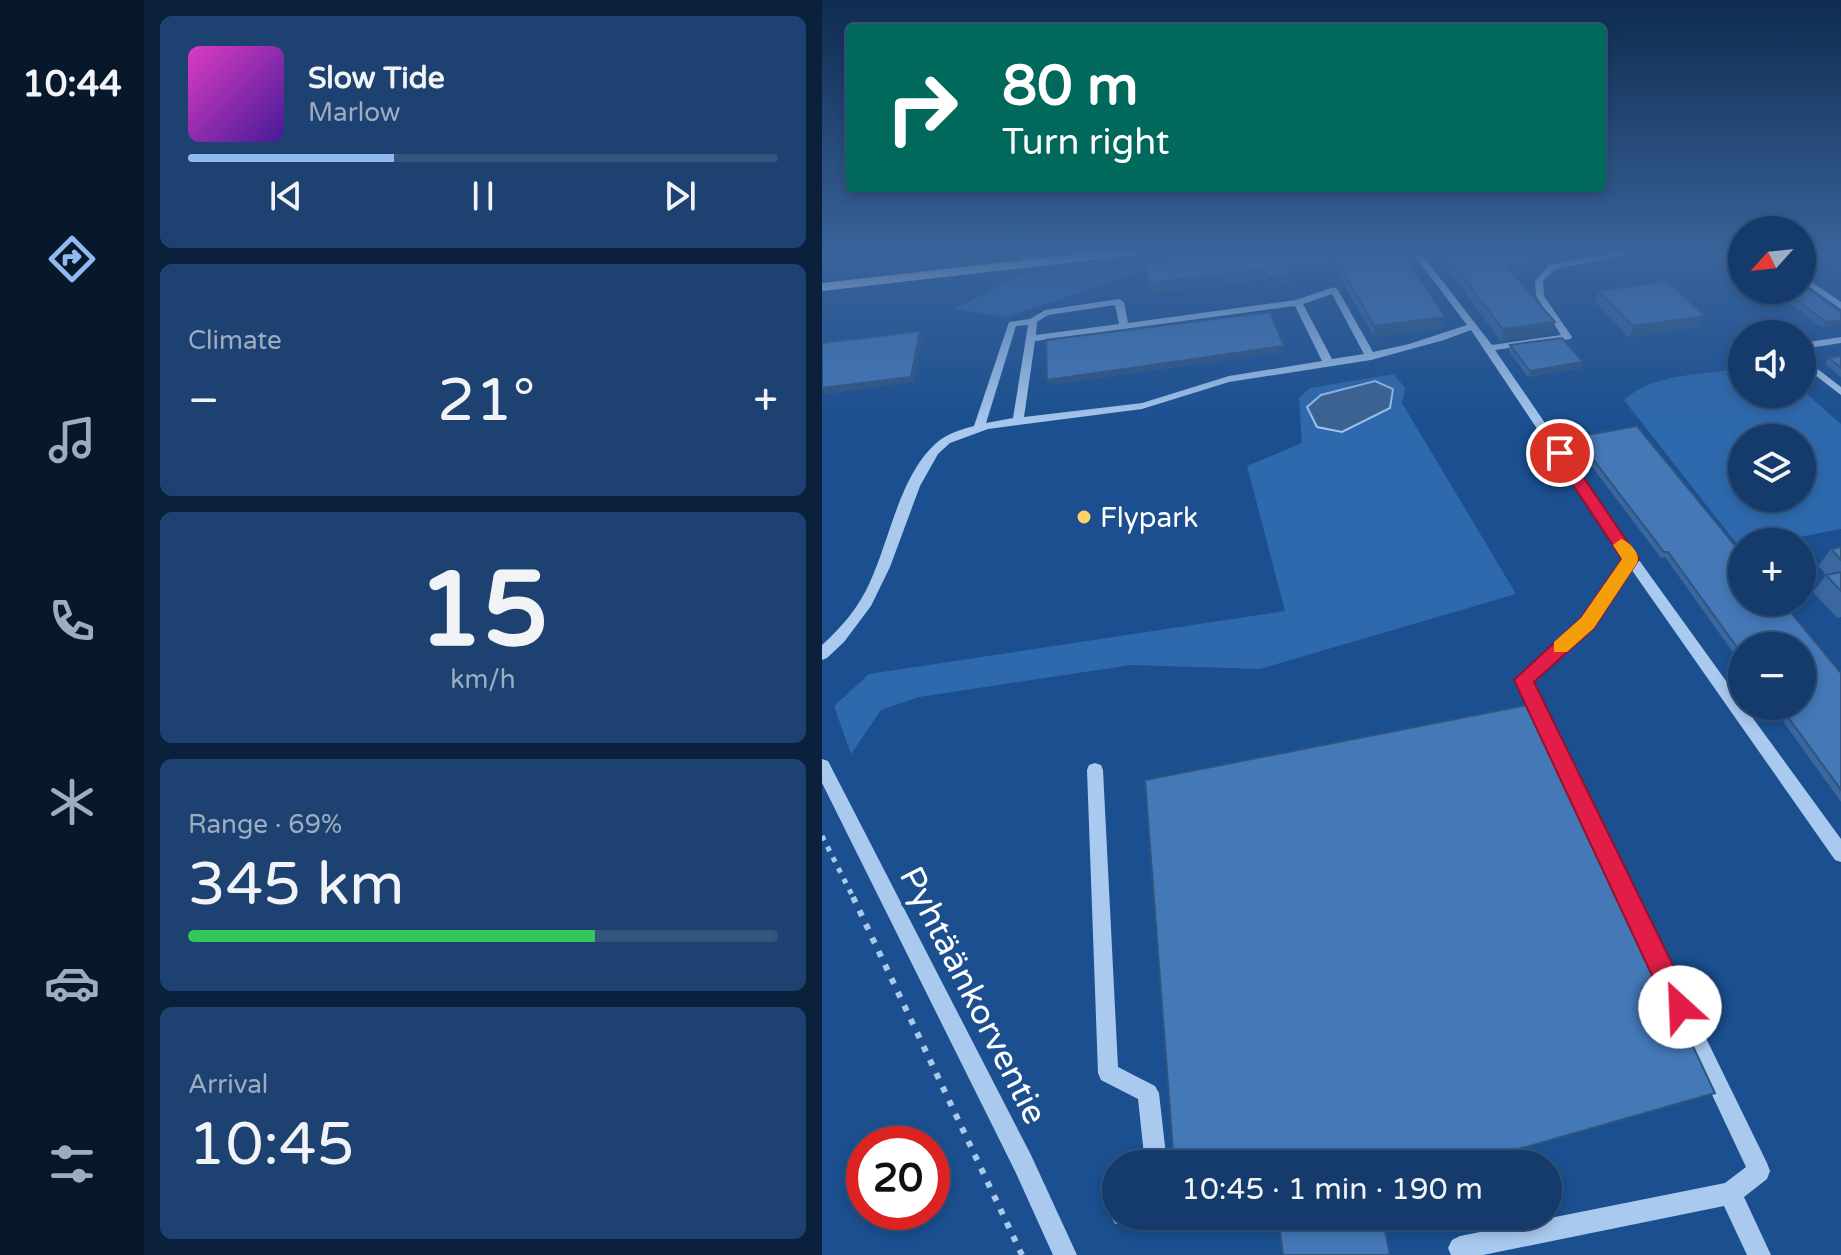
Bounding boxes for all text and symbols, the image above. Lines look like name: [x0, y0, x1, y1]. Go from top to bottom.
text: 80 m: [1002, 53, 1138, 120]
icon: right: [870, 56, 974, 160]
text: Slow Tide: [308, 60, 445, 97]
text: 10:44: [22, 63, 122, 106]
text: Marlow: [308, 97, 400, 128]
text: Turn right: [1002, 121, 1169, 164]
icon: previous: [264, 174, 308, 218]
icon: pause: [461, 174, 505, 218]
icon: next: [658, 174, 702, 218]
north arrow: [1728, 216, 1816, 304]
map controls: [1728, 216, 1816, 720]
icon: directions: [44, 231, 100, 287]
button: sound: [1728, 320, 1816, 408]
text: Climate: [188, 325, 282, 356]
text: 21°: [437, 365, 535, 437]
text: −: [188, 375, 219, 428]
text: +: [753, 375, 778, 428]
icon: music: [44, 412, 100, 468]
pin: [1526, 419, 1594, 487]
button: layers: [1728, 424, 1816, 512]
icon: arrive: [1538, 431, 1582, 475]
place label: Flypark: [1100, 501, 1198, 535]
marker: Flypark: [1075, 508, 1093, 526]
button: +: [1728, 528, 1816, 616]
text: 15: [418, 549, 548, 674]
icon: phone: [44, 593, 100, 649]
button: −: [1728, 632, 1816, 720]
text: km/h: [450, 664, 516, 695]
icon: climate: [44, 774, 100, 830]
text: Range · 69%: [188, 809, 342, 840]
text: 345 km: [188, 849, 404, 921]
street label: Pyhtäänkorventie: [890, 860, 1055, 1131]
icon: car: [44, 955, 100, 1011]
position arrow: [1638, 965, 1722, 1049]
text: Arrival: [188, 1069, 268, 1100]
text: 10:45: [188, 1109, 354, 1181]
speed limit sign: 20: [846, 1126, 950, 1230]
icon: filters: [44, 1136, 100, 1192]
text: 10:45 · 1 min · 190 m: [1181, 1171, 1483, 1208]

